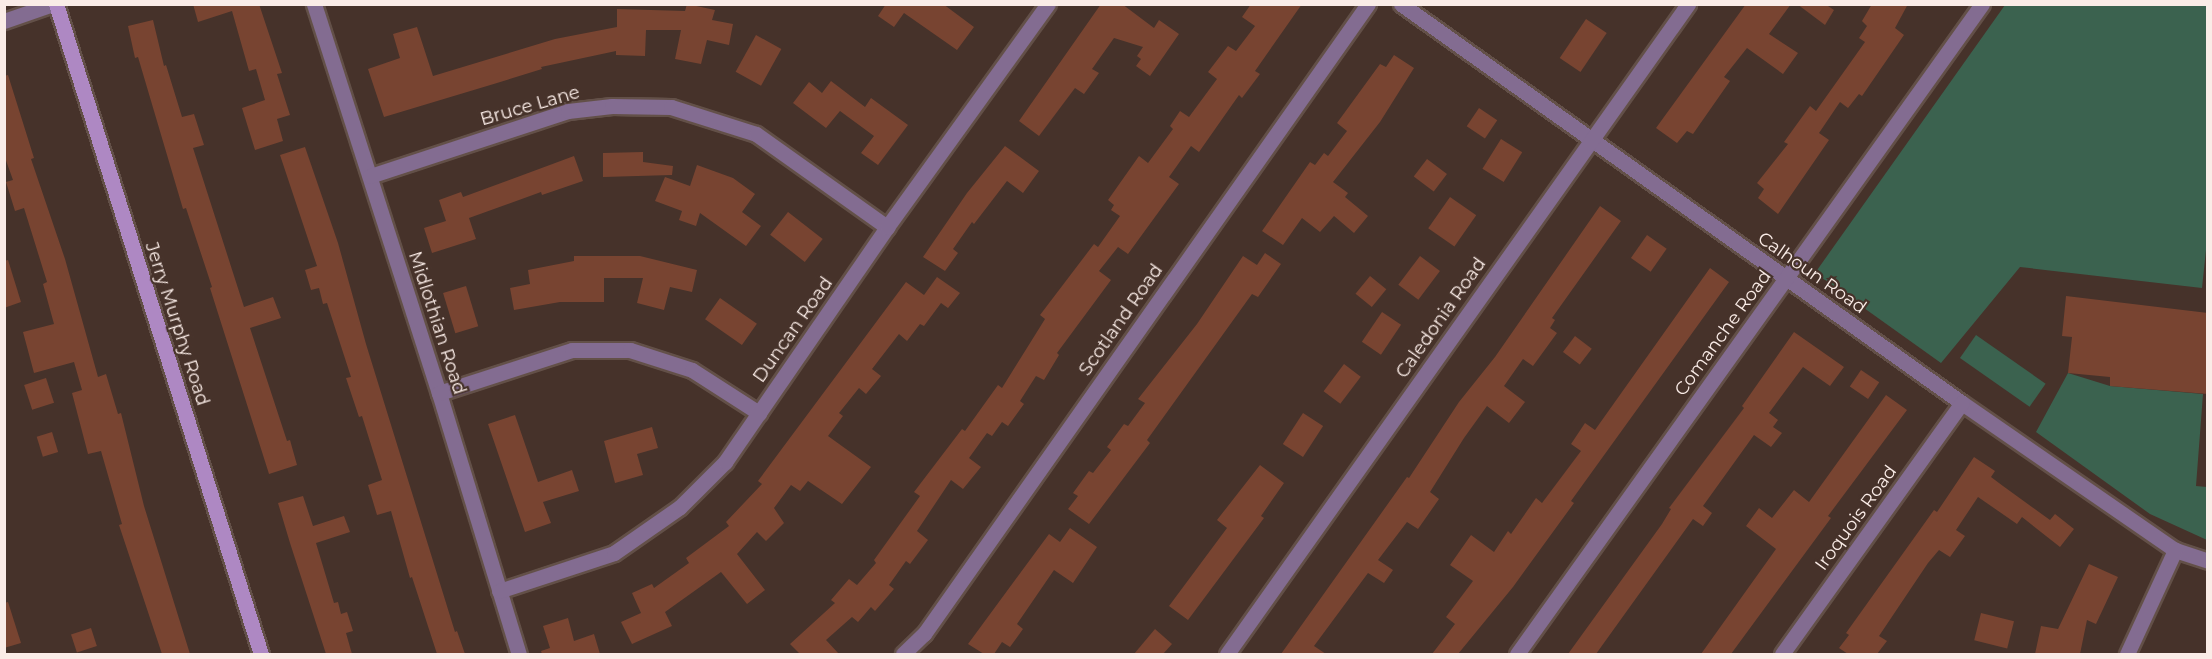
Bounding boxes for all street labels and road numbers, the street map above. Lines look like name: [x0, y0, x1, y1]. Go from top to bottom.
street label: Bruce Lane: [478, 81, 582, 131]
street label: Calhoun Road: [1754, 228, 1870, 318]
street label: Jerry Murphy Road: [140, 240, 214, 408]
street label: Midlothian Road: [404, 249, 470, 397]
street label: Caledonia Road: [1391, 254, 1491, 382]
street label: Scotland Road: [1075, 260, 1167, 380]
street label: Comanche Road: [1670, 266, 1776, 400]
street label: Duncan Road: [749, 273, 837, 387]
street label: Iroquois Road: [1811, 461, 1901, 575]

